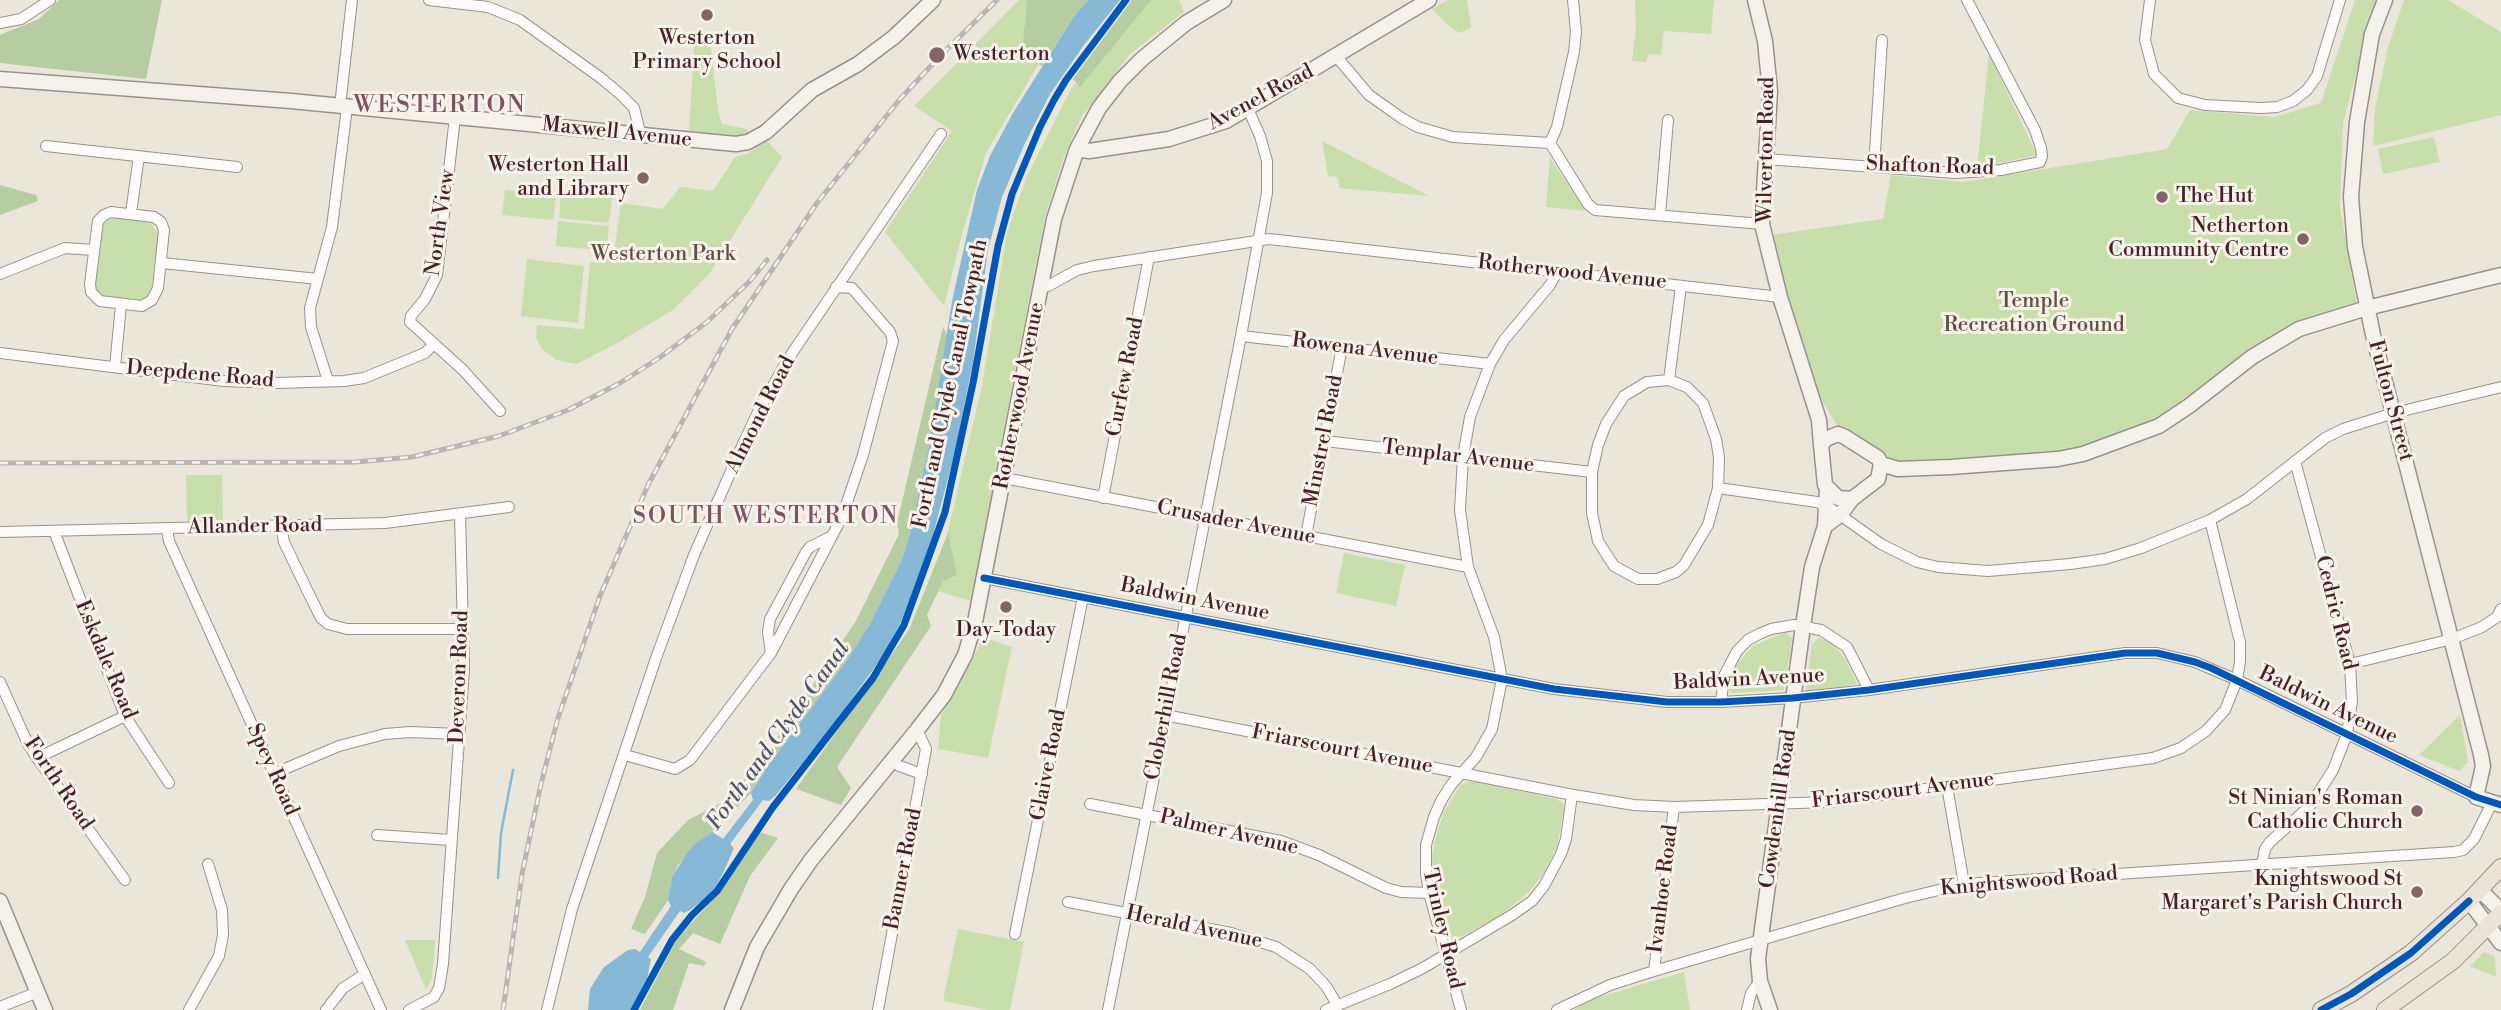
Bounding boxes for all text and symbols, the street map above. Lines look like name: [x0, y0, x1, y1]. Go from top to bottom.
marker: Westerton Primary School: [699, 7, 715, 23]
place label: Westerton Primary School: [633, 26, 781, 76]
place label: Westerton: [953, 42, 1050, 68]
marker: Westerton: [927, 45, 947, 65]
street label: Avenel Road: [1204, 60, 1318, 136]
street label: Wilverton Road: [1753, 77, 1781, 223]
district label: WESTERTON: [354, 92, 526, 120]
street label: Maxwell Avenue: [541, 113, 693, 153]
street label: Shafton Road: [1866, 152, 1994, 182]
place label: Westerton Hall and Library: [488, 153, 629, 203]
street label: North View: [421, 168, 461, 278]
marker: Westerton Hall and Library: [635, 170, 651, 186]
place label: The Hut: [2176, 184, 2254, 210]
marker: The Hut: [2154, 189, 2170, 205]
place label: Netherton Community Centre: [2108, 214, 2289, 264]
marker: Netherton Community Centre: [2295, 231, 2311, 247]
street label: Forth and Clyde Canal Towpath: [908, 237, 994, 531]
park label: Westerton Park: [591, 242, 735, 268]
street label: Rotherwood Avenue: [1476, 251, 1668, 295]
park label: Temple Recreation Ground: [1943, 289, 2125, 339]
street label: Rotherwood Avenue: [990, 300, 1050, 492]
street label: Curfew Road: [1102, 315, 1150, 439]
street label: Rowena Avenue: [1290, 329, 1440, 371]
street label: Fulton Street: [2362, 338, 2418, 464]
street label: Almond Road: [721, 352, 801, 478]
street label: Deepdene Road: [125, 356, 275, 394]
street label: Minstrel Road: [1299, 373, 1349, 509]
street label: Templar Avenue: [1380, 435, 1536, 479]
street label: Crusader Avenue: [1155, 495, 1317, 551]
district label: SOUTH WESTERTON: [635, 503, 897, 531]
street label: Allander Road: [187, 513, 323, 541]
street label: Cedric Road: [2309, 553, 2361, 673]
street label: Baldwin Avenue: [1118, 573, 1272, 627]
street label: Eskdale Road: [69, 597, 141, 723]
marker: Day-Today: [998, 599, 1014, 615]
street label: Deveron Road: [445, 610, 475, 744]
place label: Day-Today: [956, 618, 1056, 644]
street label: Cloberhill Road: [1140, 632, 1194, 782]
water label: Forth and Clyde Canal: [701, 636, 857, 836]
street label: Baldwin Avenue: [2255, 662, 2401, 750]
street label: Baldwin Avenue: [1673, 663, 1825, 697]
street label: Glaive Road: [1026, 707, 1072, 823]
street label: Spey Road: [241, 720, 303, 820]
street label: Friarscourt Avenue: [1249, 720, 1435, 780]
street label: Cowdenhill Road: [1755, 728, 1803, 890]
street label: Forth Road: [18, 733, 98, 835]
street label: Friarscourt Avenue: [1810, 767, 1996, 815]
place label: St Ninian's Roman Catholic Church: [2228, 786, 2403, 836]
marker: St Ninian's Roman Catholic Church: [2409, 803, 2425, 819]
street label: Palmer Avenue: [1157, 805, 1301, 861]
street label: Banner Road: [880, 806, 928, 932]
street label: Ivanhoe Road: [1644, 823, 1684, 955]
street label: Knightswood Road: [1939, 862, 2119, 902]
street label: Trinley Road: [1416, 866, 1468, 992]
place label: Knightswood St Margaret's Parish Church: [2161, 867, 2403, 917]
marker: Knightswood St Margaret's Parish Church: [2409, 884, 2425, 900]
street label: Herald Avenue: [1124, 901, 1264, 955]

